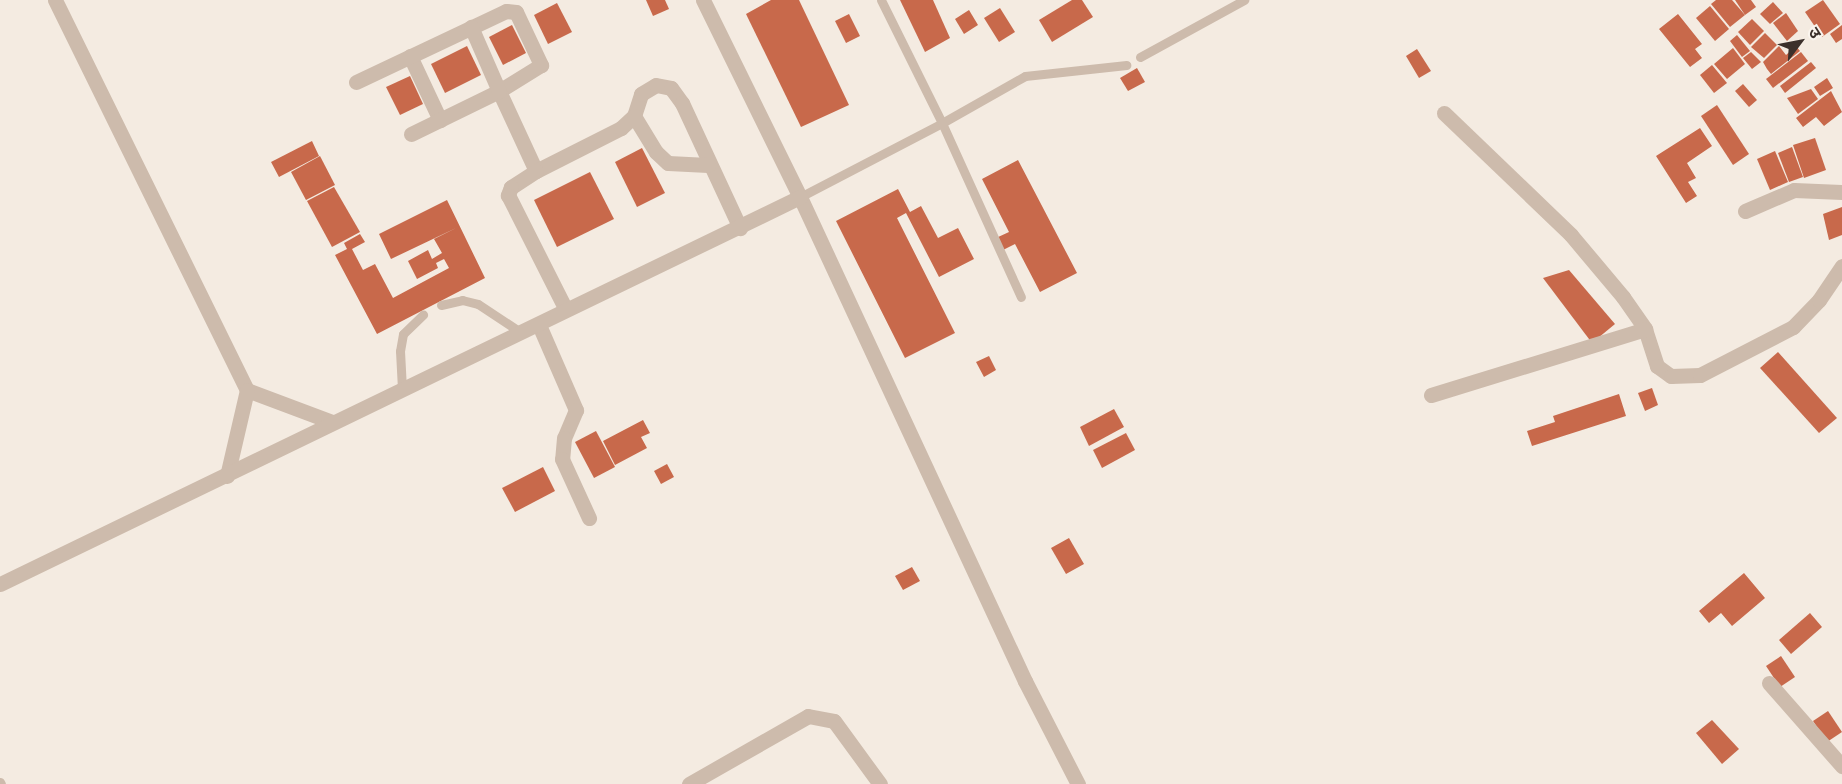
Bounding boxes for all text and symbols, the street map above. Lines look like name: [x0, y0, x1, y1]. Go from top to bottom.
north arrow: [1770, 12, 1830, 72]
text: उ: [1804, 23, 1826, 42]

